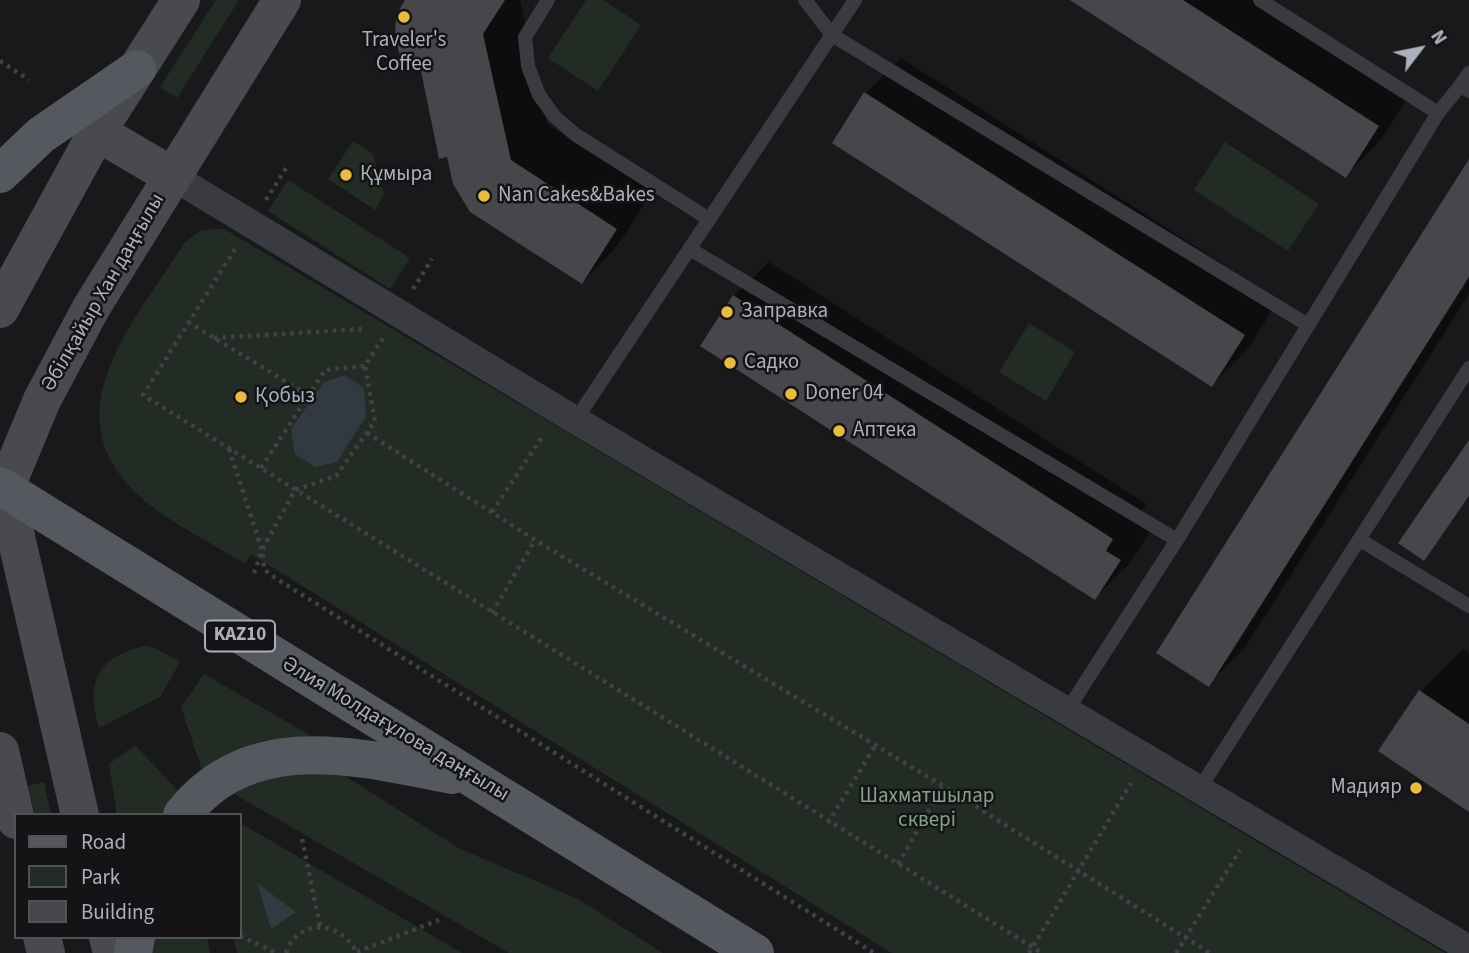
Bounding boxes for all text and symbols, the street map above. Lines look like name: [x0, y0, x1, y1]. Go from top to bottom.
marker: Traveler's Coffee: [396, 9, 412, 25]
north arrow: [1385, 14, 1455, 84]
text: N: [1423, 25, 1453, 50]
place label: Traveler's Coffee: [362, 28, 446, 78]
place label: Құмыра: [360, 162, 432, 188]
marker: Құмыра: [338, 167, 354, 183]
place label: Nan Cakes&Bakes: [498, 183, 655, 209]
marker: Nan Cakes&Bakes: [476, 188, 492, 204]
street label: Әбілқайыр Хан даңғылы: [37, 189, 171, 397]
place label: Заправка: [741, 299, 828, 325]
marker: Заправка: [719, 304, 735, 320]
place label: Садко: [744, 350, 799, 376]
marker: Садко: [722, 355, 738, 371]
place label: Doner 04: [805, 381, 884, 407]
place label: Қобыз: [255, 384, 315, 410]
marker: Doner 04: [783, 386, 799, 402]
marker: Қобыз: [233, 389, 249, 405]
place label: Аптека: [853, 418, 917, 444]
marker: Аптека: [831, 423, 847, 439]
road number: KAZ10: [205, 621, 275, 652]
street label: Әлия Молдағұлова даңғылы: [277, 652, 513, 808]
place label: Мадияр: [1331, 775, 1402, 801]
marker: Мадияр: [1408, 780, 1424, 796]
park label: Шахматшылар сквері: [860, 784, 994, 834]
legend: [14, 813, 242, 939]
text: Road: [81, 827, 126, 857]
text: Park: [81, 862, 120, 892]
text: Building: [81, 897, 154, 927]

